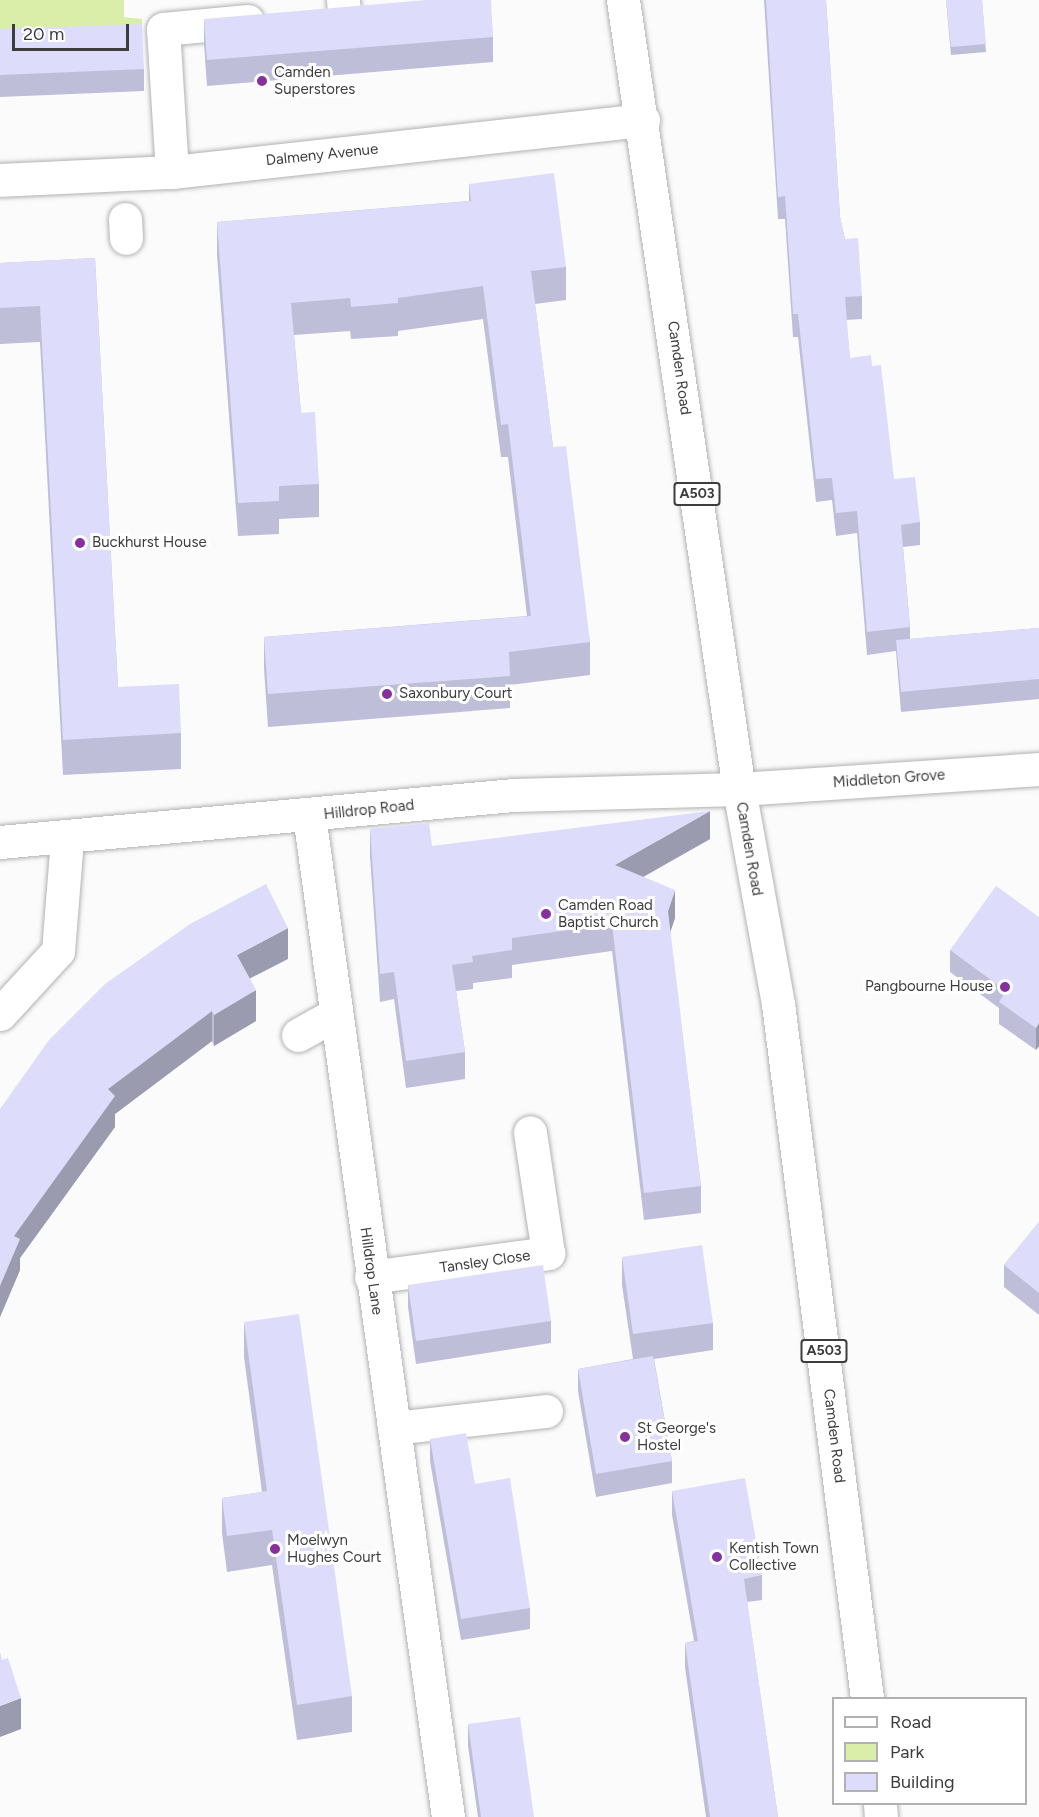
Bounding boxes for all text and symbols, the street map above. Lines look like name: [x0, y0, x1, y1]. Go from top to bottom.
scale bar: [15, 12, 132, 50]
text: 20 m: [23, 23, 64, 45]
place label: Camden Superstores: [274, 63, 355, 98]
marker: Camden Superstores: [255, 74, 269, 88]
street label: Dalmeny Avenue: [265, 140, 379, 170]
street label: Camden Road: [663, 320, 695, 416]
road number: A503: [673, 483, 721, 505]
place label: Buckhurst House: [92, 534, 207, 552]
marker: Buckhurst House: [73, 536, 87, 550]
place label: Saxonbury Court: [399, 685, 512, 703]
marker: Saxonbury Court: [380, 687, 394, 701]
street label: Middleton Grove: [832, 766, 946, 792]
street label: Hilldrop Road: [323, 796, 415, 824]
street label: Camden Road: [732, 801, 766, 897]
place label: Camden Road Baptist Church: [558, 896, 658, 931]
marker: Camden Road Baptist Church: [539, 907, 553, 921]
place label: Pangbourne House: [865, 978, 993, 996]
marker: Pangbourne House: [998, 980, 1012, 994]
street label: Hilldrop Lane: [356, 1226, 386, 1316]
street label: Tansley Close: [439, 1247, 531, 1277]
road number: A503: [800, 1340, 848, 1362]
street label: Camden Road: [819, 1388, 849, 1484]
place label: St George's Hostel: [637, 1419, 716, 1454]
marker: St George's Hostel: [618, 1430, 632, 1444]
place label: Moelwyn Hughes Court: [287, 1531, 381, 1566]
place label: Kentish Town Collective: [729, 1539, 819, 1574]
marker: Moelwyn Hughes Court: [268, 1542, 282, 1556]
marker: Kentish Town Collective: [710, 1550, 724, 1564]
legend: [832, 1697, 1027, 1805]
text: Road: [890, 1711, 931, 1733]
text: Park: [890, 1741, 924, 1763]
text: Building: [890, 1771, 955, 1793]

